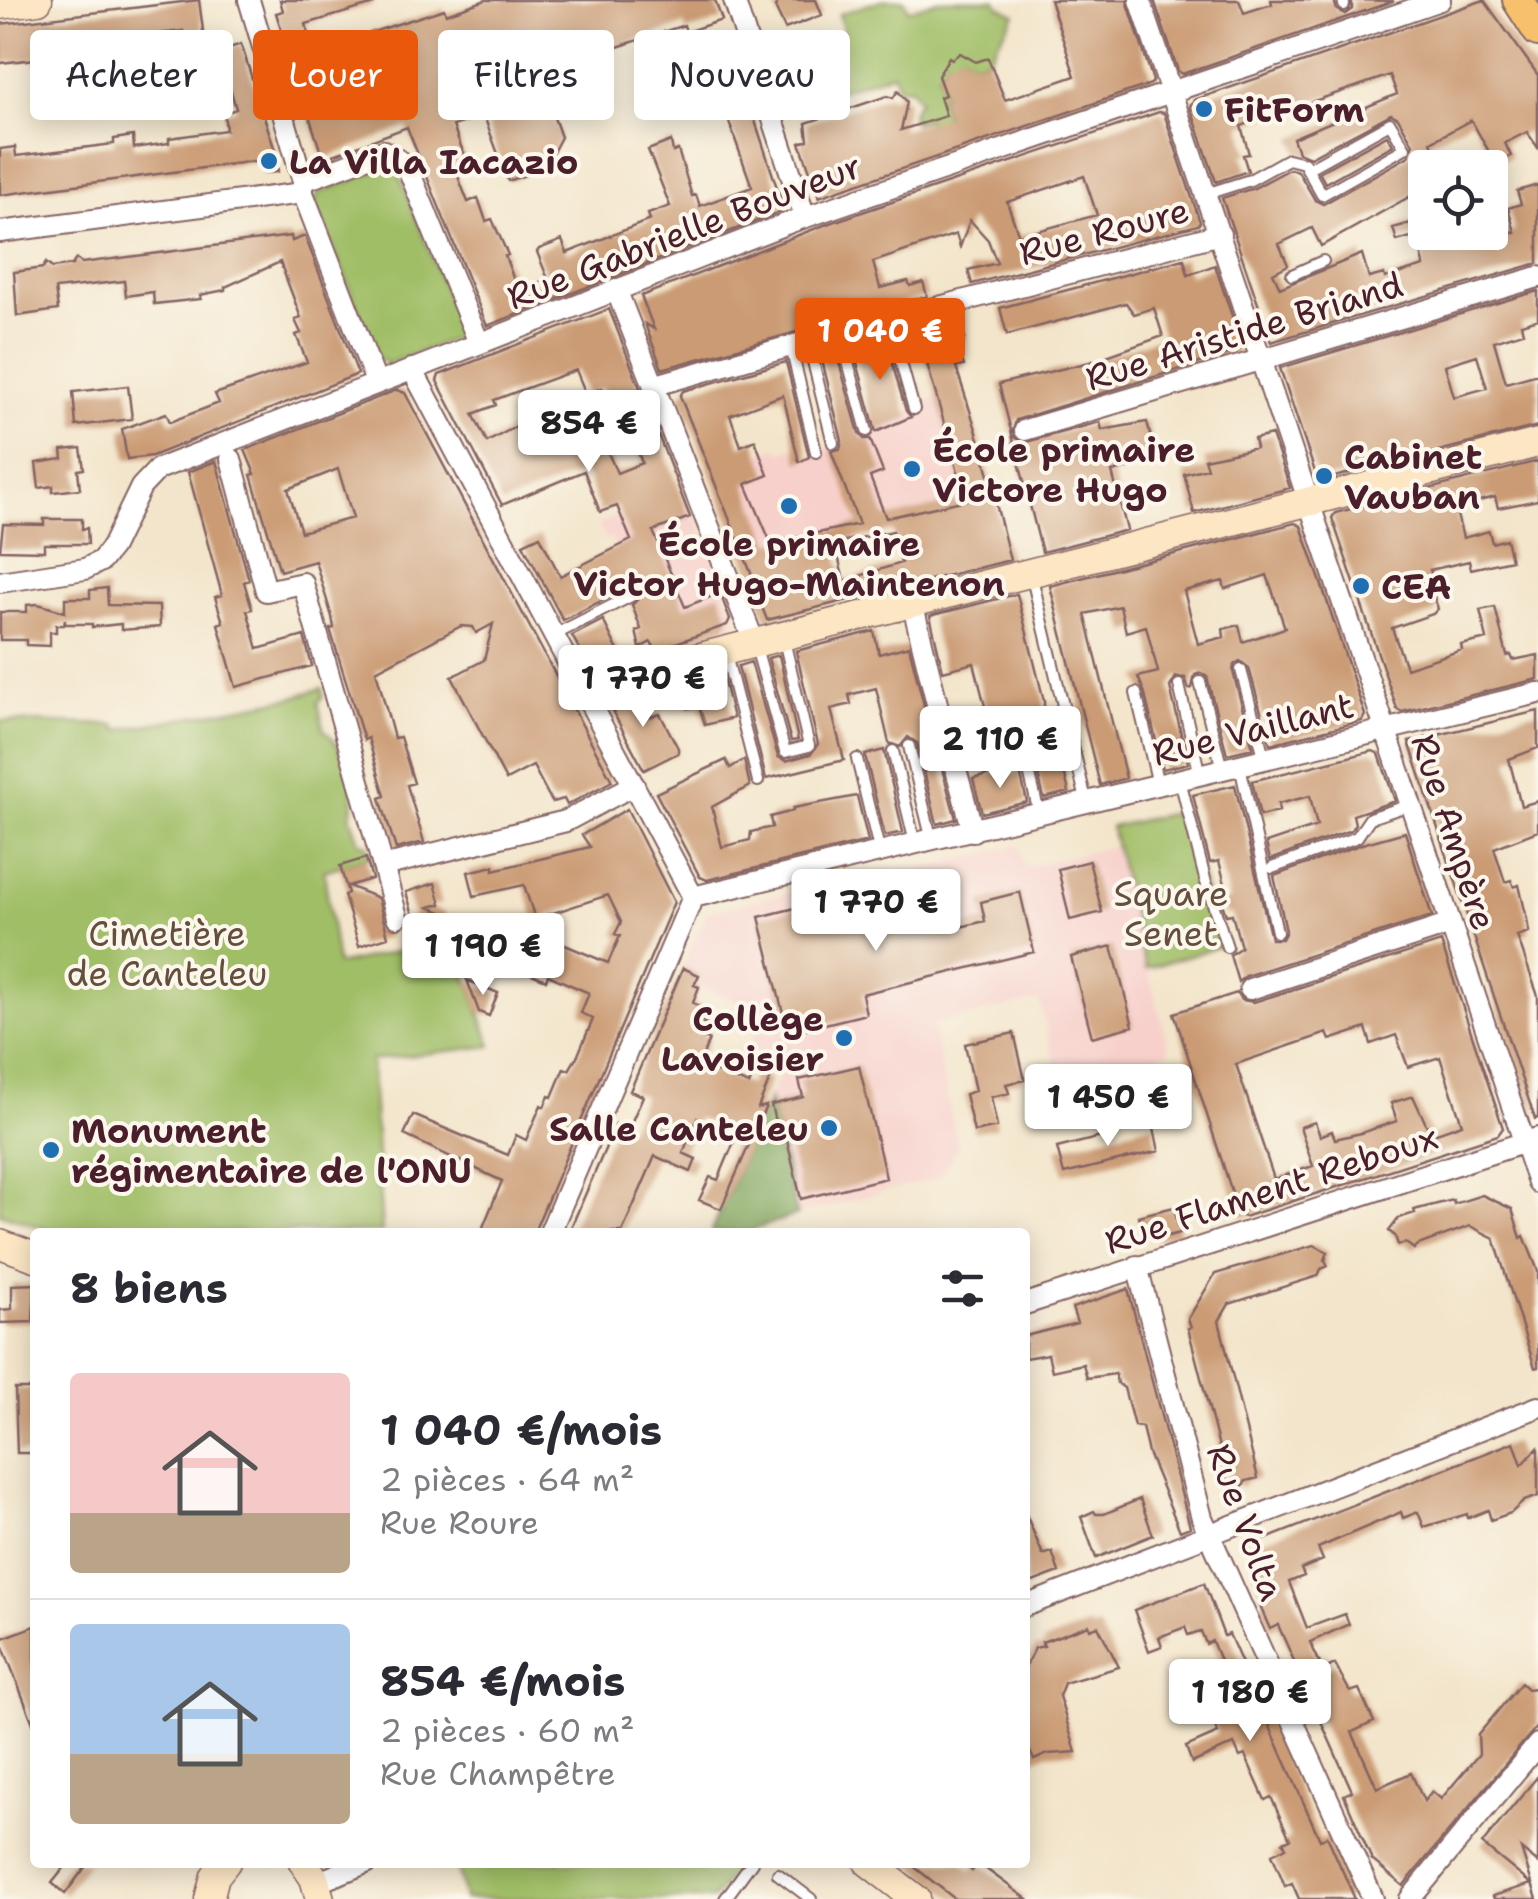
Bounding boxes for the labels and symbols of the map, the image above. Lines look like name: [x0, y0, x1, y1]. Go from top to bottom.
place label: FitForm: [1224, 86, 1365, 133]
marker: FitForm: [1193, 98, 1215, 120]
place label: La Villa Iacazio: [289, 138, 579, 185]
street label: Rue Gabrielle Bouveur: [500, 142, 868, 320]
marker: La Villa Iacazio: [258, 150, 280, 172]
street label: Rue Roure: [1014, 186, 1194, 276]
street label: Rue Aristide Briand: [1080, 260, 1408, 402]
pin: 1 040 €: [788, 298, 972, 383]
pin: 854 €: [519, 390, 659, 475]
place label: École primaire Victore Hugo: [932, 426, 1195, 513]
place label: Cabinet Vauban: [1344, 433, 1482, 520]
marker: École primaire Victore Hugo: [901, 458, 923, 480]
marker: Cabinet Vauban: [1313, 465, 1335, 487]
marker: École primaire Victor Hugo-Maintenon: [778, 495, 800, 517]
place label: École primaire Victor Hugo-Maintenon: [573, 520, 1005, 607]
place label: CEA: [1381, 563, 1451, 610]
marker: CEA: [1350, 575, 1372, 597]
pin: 1 770 €: [551, 645, 735, 730]
street label: Rue Vaillant: [1147, 681, 1359, 777]
pin: 2 110 €: [908, 706, 1092, 791]
street label: Rue Ampère: [1400, 728, 1508, 936]
pin: 1 770 €: [784, 869, 968, 954]
park label: Square Senet: [1114, 870, 1228, 957]
park label: Cimetière de Canteleu: [66, 910, 268, 997]
pin: 1 190 €: [391, 913, 575, 998]
place label: Collège Lavoisier: [661, 995, 824, 1082]
marker: Collège Lavoisier: [833, 1027, 855, 1049]
pin: 1 450 €: [1016, 1064, 1200, 1149]
place label: Salle Canteleu: [549, 1105, 809, 1152]
place label: Monument régimentaire de l'ONU: [71, 1107, 472, 1194]
street label: Rue Flament Reboux: [1099, 1113, 1443, 1265]
marker: Salle Canteleu: [818, 1117, 840, 1139]
marker: Monument régimentaire de l'ONU: [40, 1139, 62, 1161]
street label: Rue Volta: [1196, 1437, 1296, 1607]
pin: 1 180 €: [1158, 1659, 1342, 1744]

